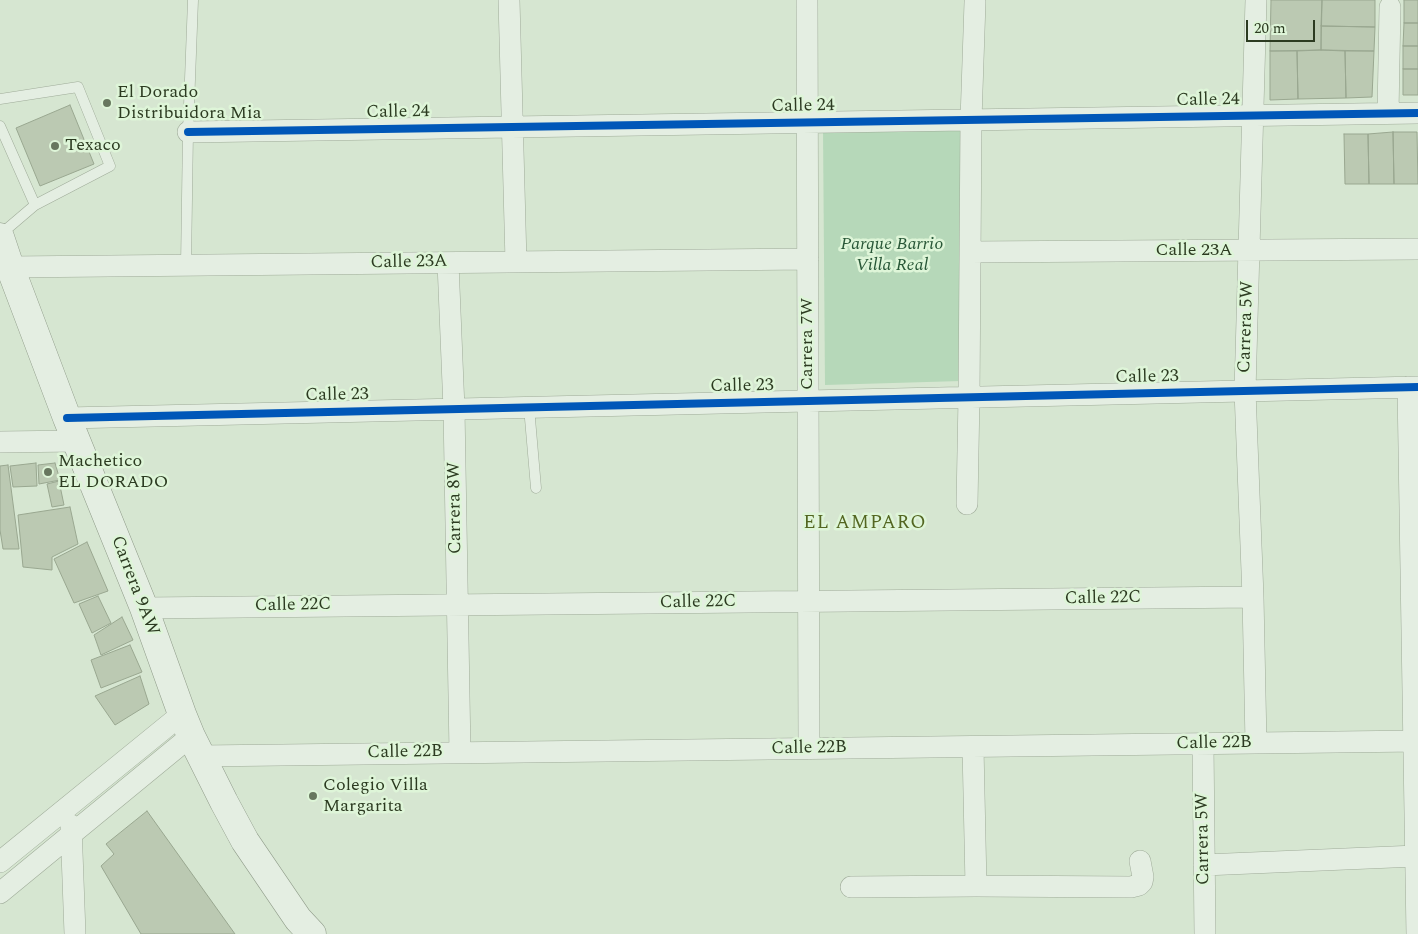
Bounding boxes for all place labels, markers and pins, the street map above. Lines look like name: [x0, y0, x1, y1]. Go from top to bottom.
place label: El Dorado Distribuidora Mia: [117, 82, 261, 125]
marker: El Dorado Distribuidora Mia: [101, 97, 113, 109]
place label: Texaco: [65, 135, 121, 157]
marker: Texaco: [49, 140, 61, 152]
place label: Machetico EL DORADO: [58, 451, 168, 494]
marker: Machetico EL DORADO: [42, 466, 54, 478]
place label: Colegio Villa Margarita: [323, 775, 428, 818]
marker: Colegio Villa Margarita: [307, 790, 319, 802]

